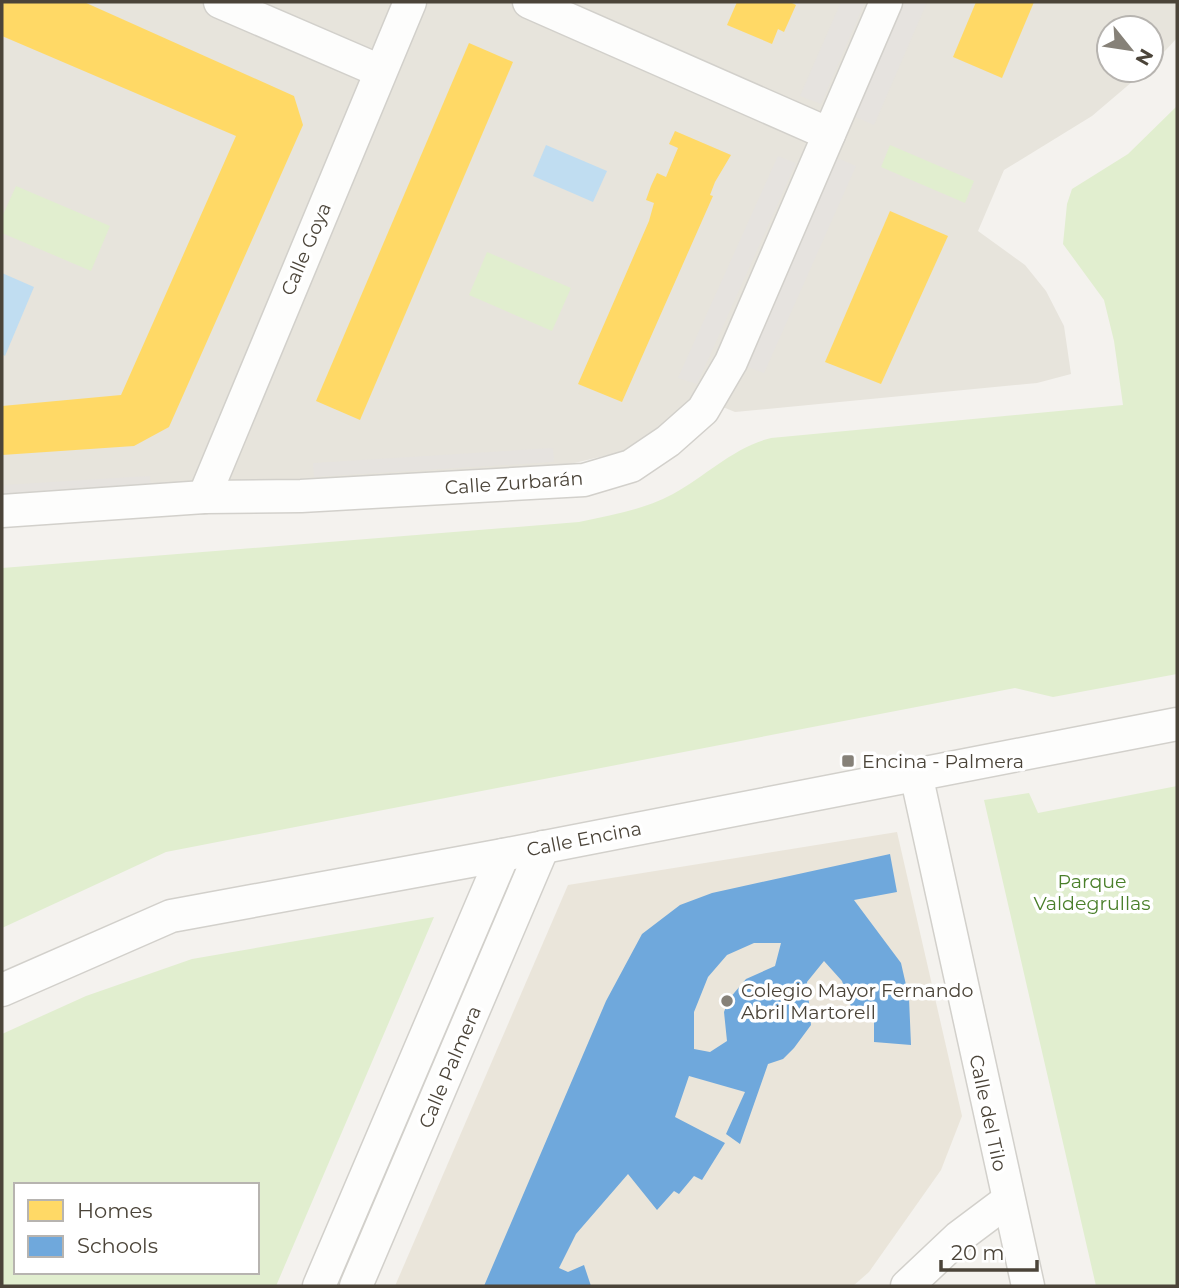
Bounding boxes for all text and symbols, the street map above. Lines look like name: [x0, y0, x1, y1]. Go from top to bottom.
north arrow: [1095, 14, 1165, 84]
text: N: [1130, 45, 1158, 70]
street label: Calle Goya: [276, 199, 336, 299]
street label: Calle Zurbarán: [444, 467, 584, 499]
place label: Encina - Palmera: [862, 750, 1024, 773]
marker: Encina - Palmera: [840, 753, 856, 769]
street label: Calle Encina: [525, 817, 643, 861]
park label: Parque Valdegrullas: [1033, 870, 1151, 915]
place label: Colegio Mayor Fernando Abril Martorell: [741, 979, 973, 1024]
marker: Colegio Mayor Fernando Abril Martorell: [719, 993, 735, 1009]
street label: Calle Palmera: [414, 1002, 486, 1132]
street label: Calle del Tilo: [964, 1053, 1012, 1174]
legend: [14, 1183, 259, 1274]
text: Homes: [77, 1198, 152, 1223]
scale bar: [941, 1228, 1037, 1272]
text: Schools: [77, 1233, 158, 1258]
text: 20 m: [951, 1240, 1005, 1265]

